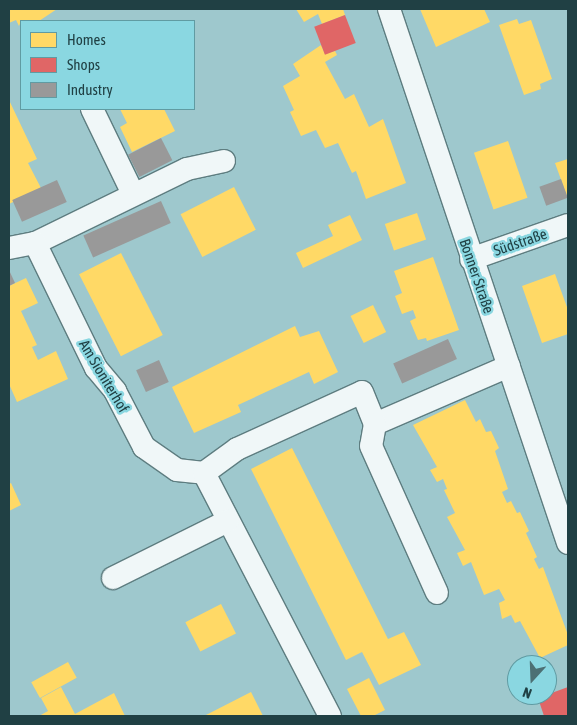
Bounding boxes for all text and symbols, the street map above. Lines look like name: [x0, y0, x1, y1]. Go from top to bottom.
legend: [20, 20, 195, 110]
text: Homes: [67, 31, 106, 48]
text: Shops: [67, 56, 100, 73]
text: Industry: [67, 81, 113, 98]
street label: Südstraße: [491, 224, 549, 260]
street label: Bonner Straße: [456, 236, 498, 316]
street label: Am Sioniterhof: [75, 336, 133, 416]
north arrow: [507, 655, 557, 705]
text: N: [521, 684, 534, 702]

